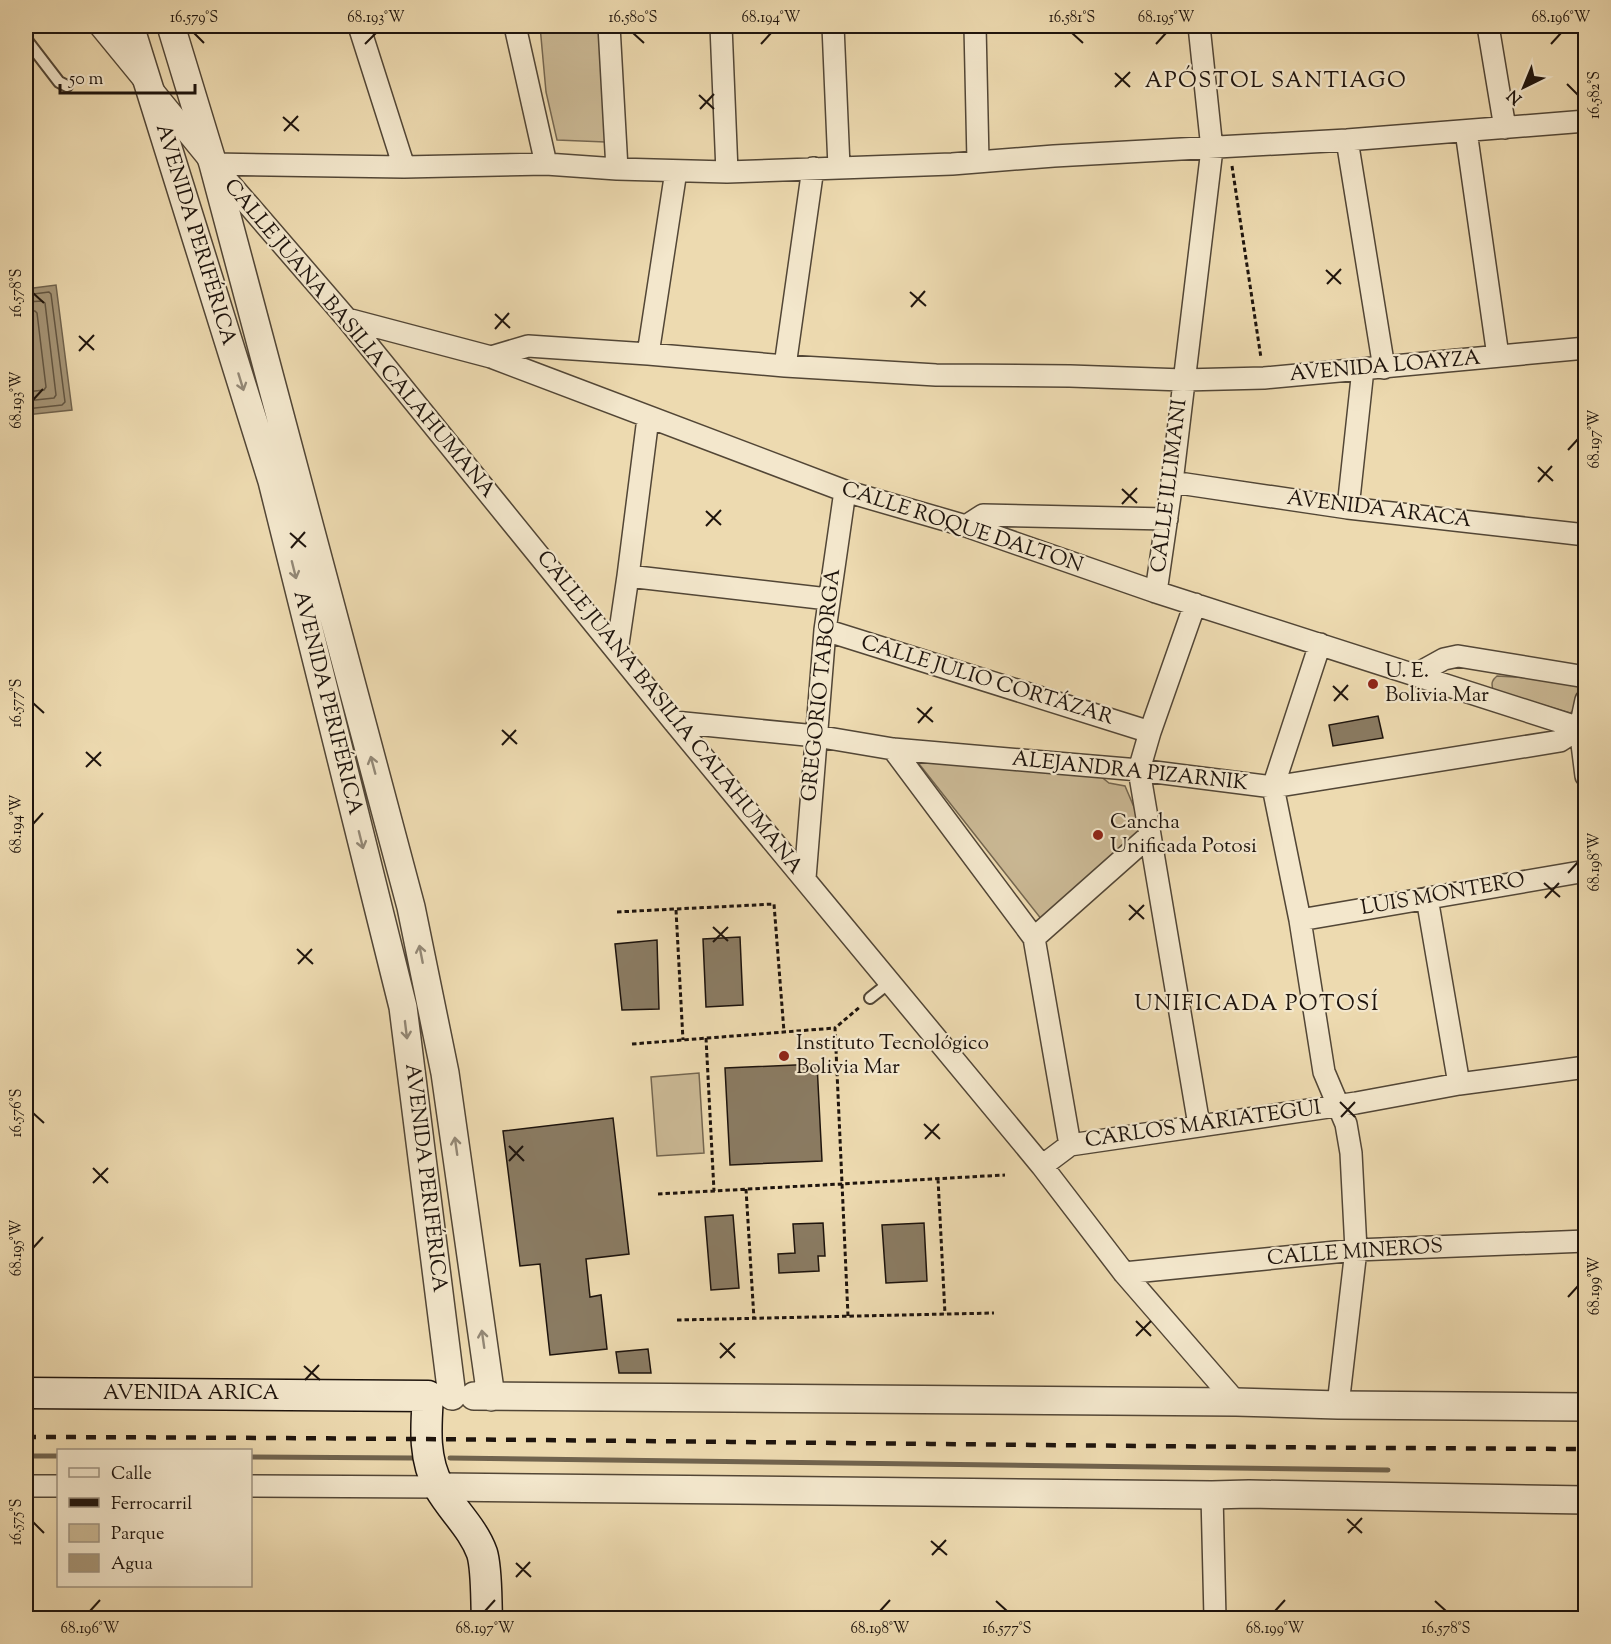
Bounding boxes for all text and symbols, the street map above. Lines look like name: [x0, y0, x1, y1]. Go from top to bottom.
text: 16.579°S: [170, 8, 218, 29]
text: 68.193°W: [347, 8, 405, 29]
text: 16.580°S: [608, 8, 658, 29]
text: 68.194°W: [742, 8, 801, 29]
text: 16.581°S: [1049, 8, 1095, 29]
text: 68.195°W: [1138, 8, 1195, 29]
text: 68.196°W: [1532, 8, 1591, 29]
scale bar: [60, 57, 195, 95]
north arrow: [1494, 57, 1554, 117]
district label: APÓSTOL SANTIAGO: [1145, 65, 1407, 98]
text: 50 m: [68, 67, 104, 93]
text: 16.582°S: [1585, 71, 1606, 119]
text: N: [1503, 83, 1528, 109]
street label: AVENIDA PERIFÉRICA: [147, 120, 243, 350]
street label: CALLE JUANA BASILIA CALAHUMANA: [216, 173, 502, 505]
text: 16.578°S: [7, 268, 28, 318]
street label: AVENIDA LOAYZA: [1288, 344, 1482, 390]
text: 68.193°W: [7, 371, 28, 429]
one-way arrow: [236, 372, 247, 391]
street label: CALLE ILLIMANI: [1144, 397, 1196, 575]
text: 68.197°W: [1585, 409, 1606, 468]
street label: CALLE ROQUE DALTON: [837, 475, 1087, 581]
street label: AVENIDA ARACA: [1285, 484, 1473, 536]
street label: CALLE JUANA BASILIA CALAHUMANA: [529, 545, 809, 881]
one-way arrow: [288, 560, 300, 579]
street label: GREGORIO TABORGA: [795, 567, 849, 803]
street label: AVENIDA PERIFÉRICA: [285, 588, 369, 818]
street label: CALLE JULIO CORTÁZAR: [857, 628, 1117, 734]
place label: U. E. Bolivia Mar: [1385, 657, 1489, 711]
marker: U. E. Bolivia Mar: [1366, 677, 1380, 691]
text: 16.577°S: [7, 678, 28, 728]
street label: ALEJANDRA PIZARNIK: [1011, 745, 1249, 799]
one-way arrow: [367, 756, 379, 775]
text: 68.194°W: [7, 794, 28, 853]
place label: Cancha Unificada Potosi: [1110, 808, 1257, 862]
marker: Cancha Unificada Potosi: [1091, 828, 1105, 842]
one-way arrow: [356, 831, 368, 850]
text: 68.198°W: [1585, 832, 1606, 891]
street label: LUIS MONTERO: [1359, 866, 1527, 924]
one-way arrow: [415, 944, 426, 964]
district label: UNIFICADA POTOSÍ: [1134, 988, 1380, 1021]
one-way arrow: [400, 1020, 411, 1040]
place label: Instituto Tecnológico Bolivia Mar: [796, 1029, 989, 1083]
marker: Instituto Tecnológico Bolivia Mar: [777, 1049, 791, 1063]
street label: AVENIDA PERIFÉRICA: [396, 1062, 454, 1294]
text: 16.576°S: [7, 1088, 28, 1137]
street label: CARLOS MARIATEGUI: [1083, 1094, 1323, 1156]
one-way arrow: [450, 1136, 461, 1156]
text: 68.195°W: [7, 1219, 28, 1276]
street label: CALLE MINEROS: [1266, 1232, 1444, 1274]
text: 68.199°W: [1585, 1256, 1606, 1315]
one-way arrow: [477, 1329, 488, 1349]
street label: AVENIDA ARICA: [103, 1379, 279, 1409]
legend: [57, 1449, 252, 1587]
text: Calle: [111, 1462, 152, 1488]
text: Ferrocarril: [111, 1492, 192, 1518]
text: 16.575°S: [7, 1499, 28, 1545]
text: Parque: [111, 1522, 164, 1548]
text: Agua: [111, 1552, 153, 1578]
text: 68.196°W: [61, 1619, 120, 1640]
text: 68.197°W: [456, 1619, 515, 1640]
text: 68.198°W: [851, 1619, 910, 1640]
text: 16.577°S: [982, 1619, 1032, 1640]
text: 68.199°W: [1246, 1619, 1305, 1640]
text: 16.578°S: [1421, 1619, 1471, 1640]

